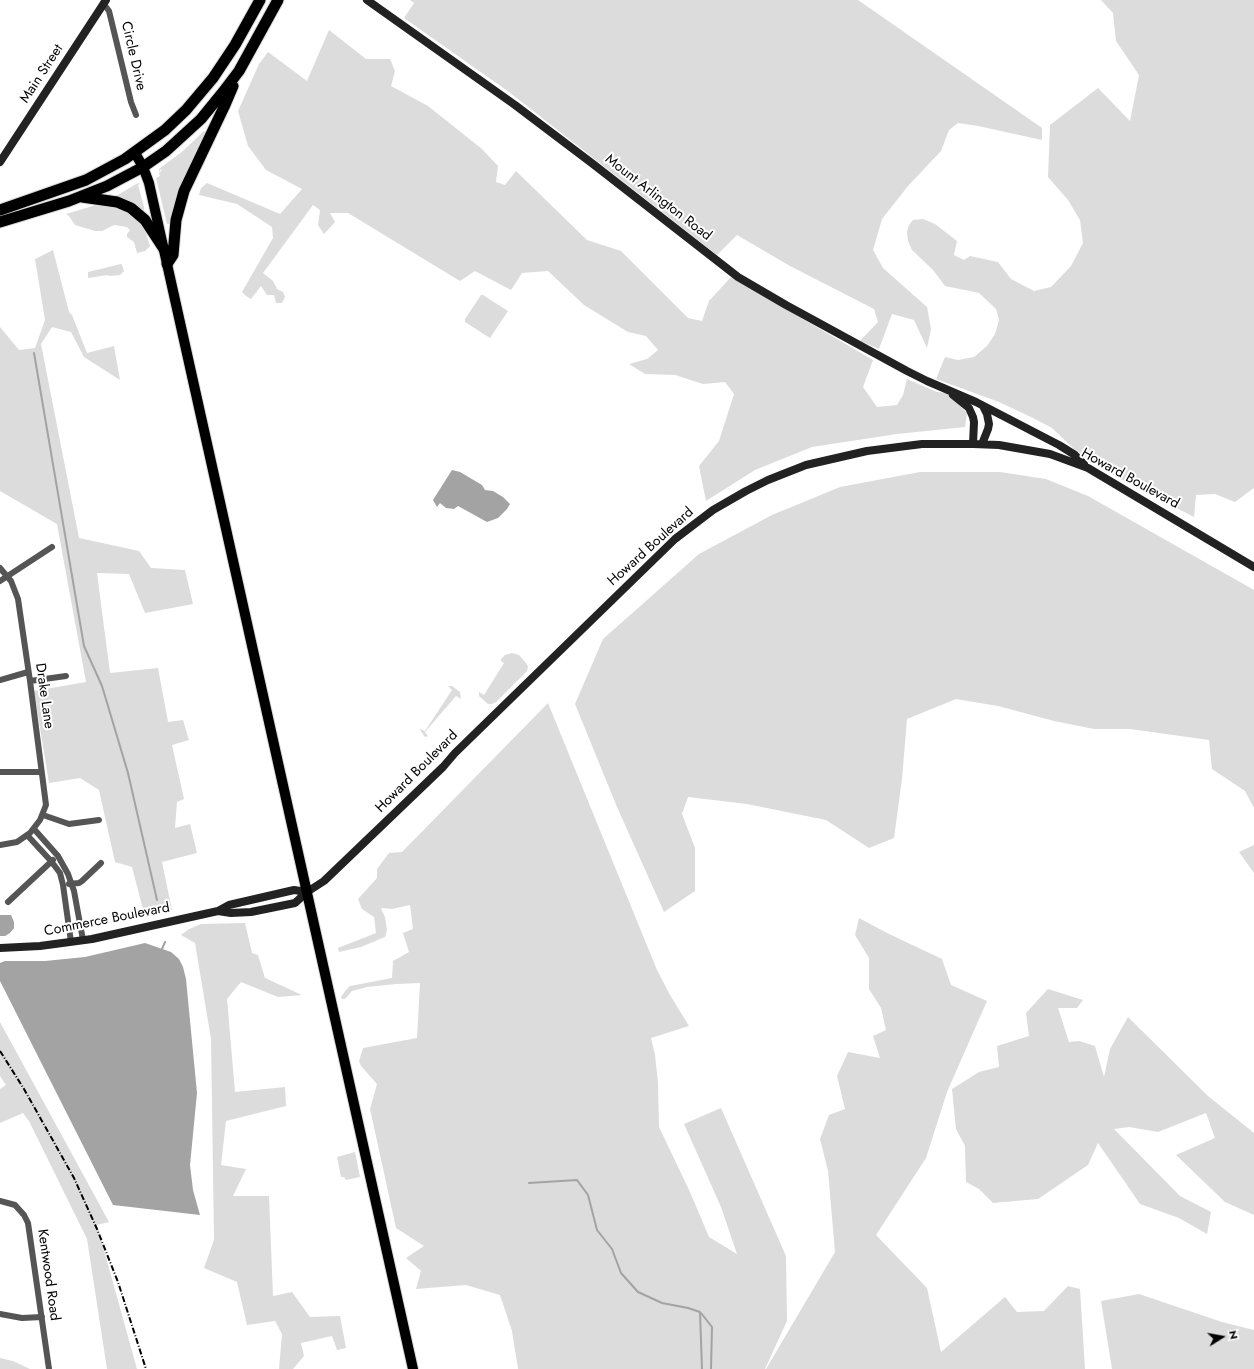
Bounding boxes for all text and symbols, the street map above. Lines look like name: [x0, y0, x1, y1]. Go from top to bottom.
street label: Circle Drive: [117, 20, 149, 92]
street label: Main Street: [17, 41, 67, 107]
street label: Mount Arlington Road: [602, 151, 714, 245]
street label: Howard Boulevard: [1078, 445, 1182, 513]
street label: Howard Boulevard: [605, 504, 697, 590]
street label: Drake Lane: [31, 662, 57, 730]
street label: Howard Boulevard: [372, 727, 462, 817]
street label: Commerce Boulevard: [43, 900, 171, 940]
street label: Kentwood Road: [33, 1228, 63, 1322]
north arrow: [1202, 1317, 1242, 1357]
text: N: [1225, 1329, 1242, 1341]

